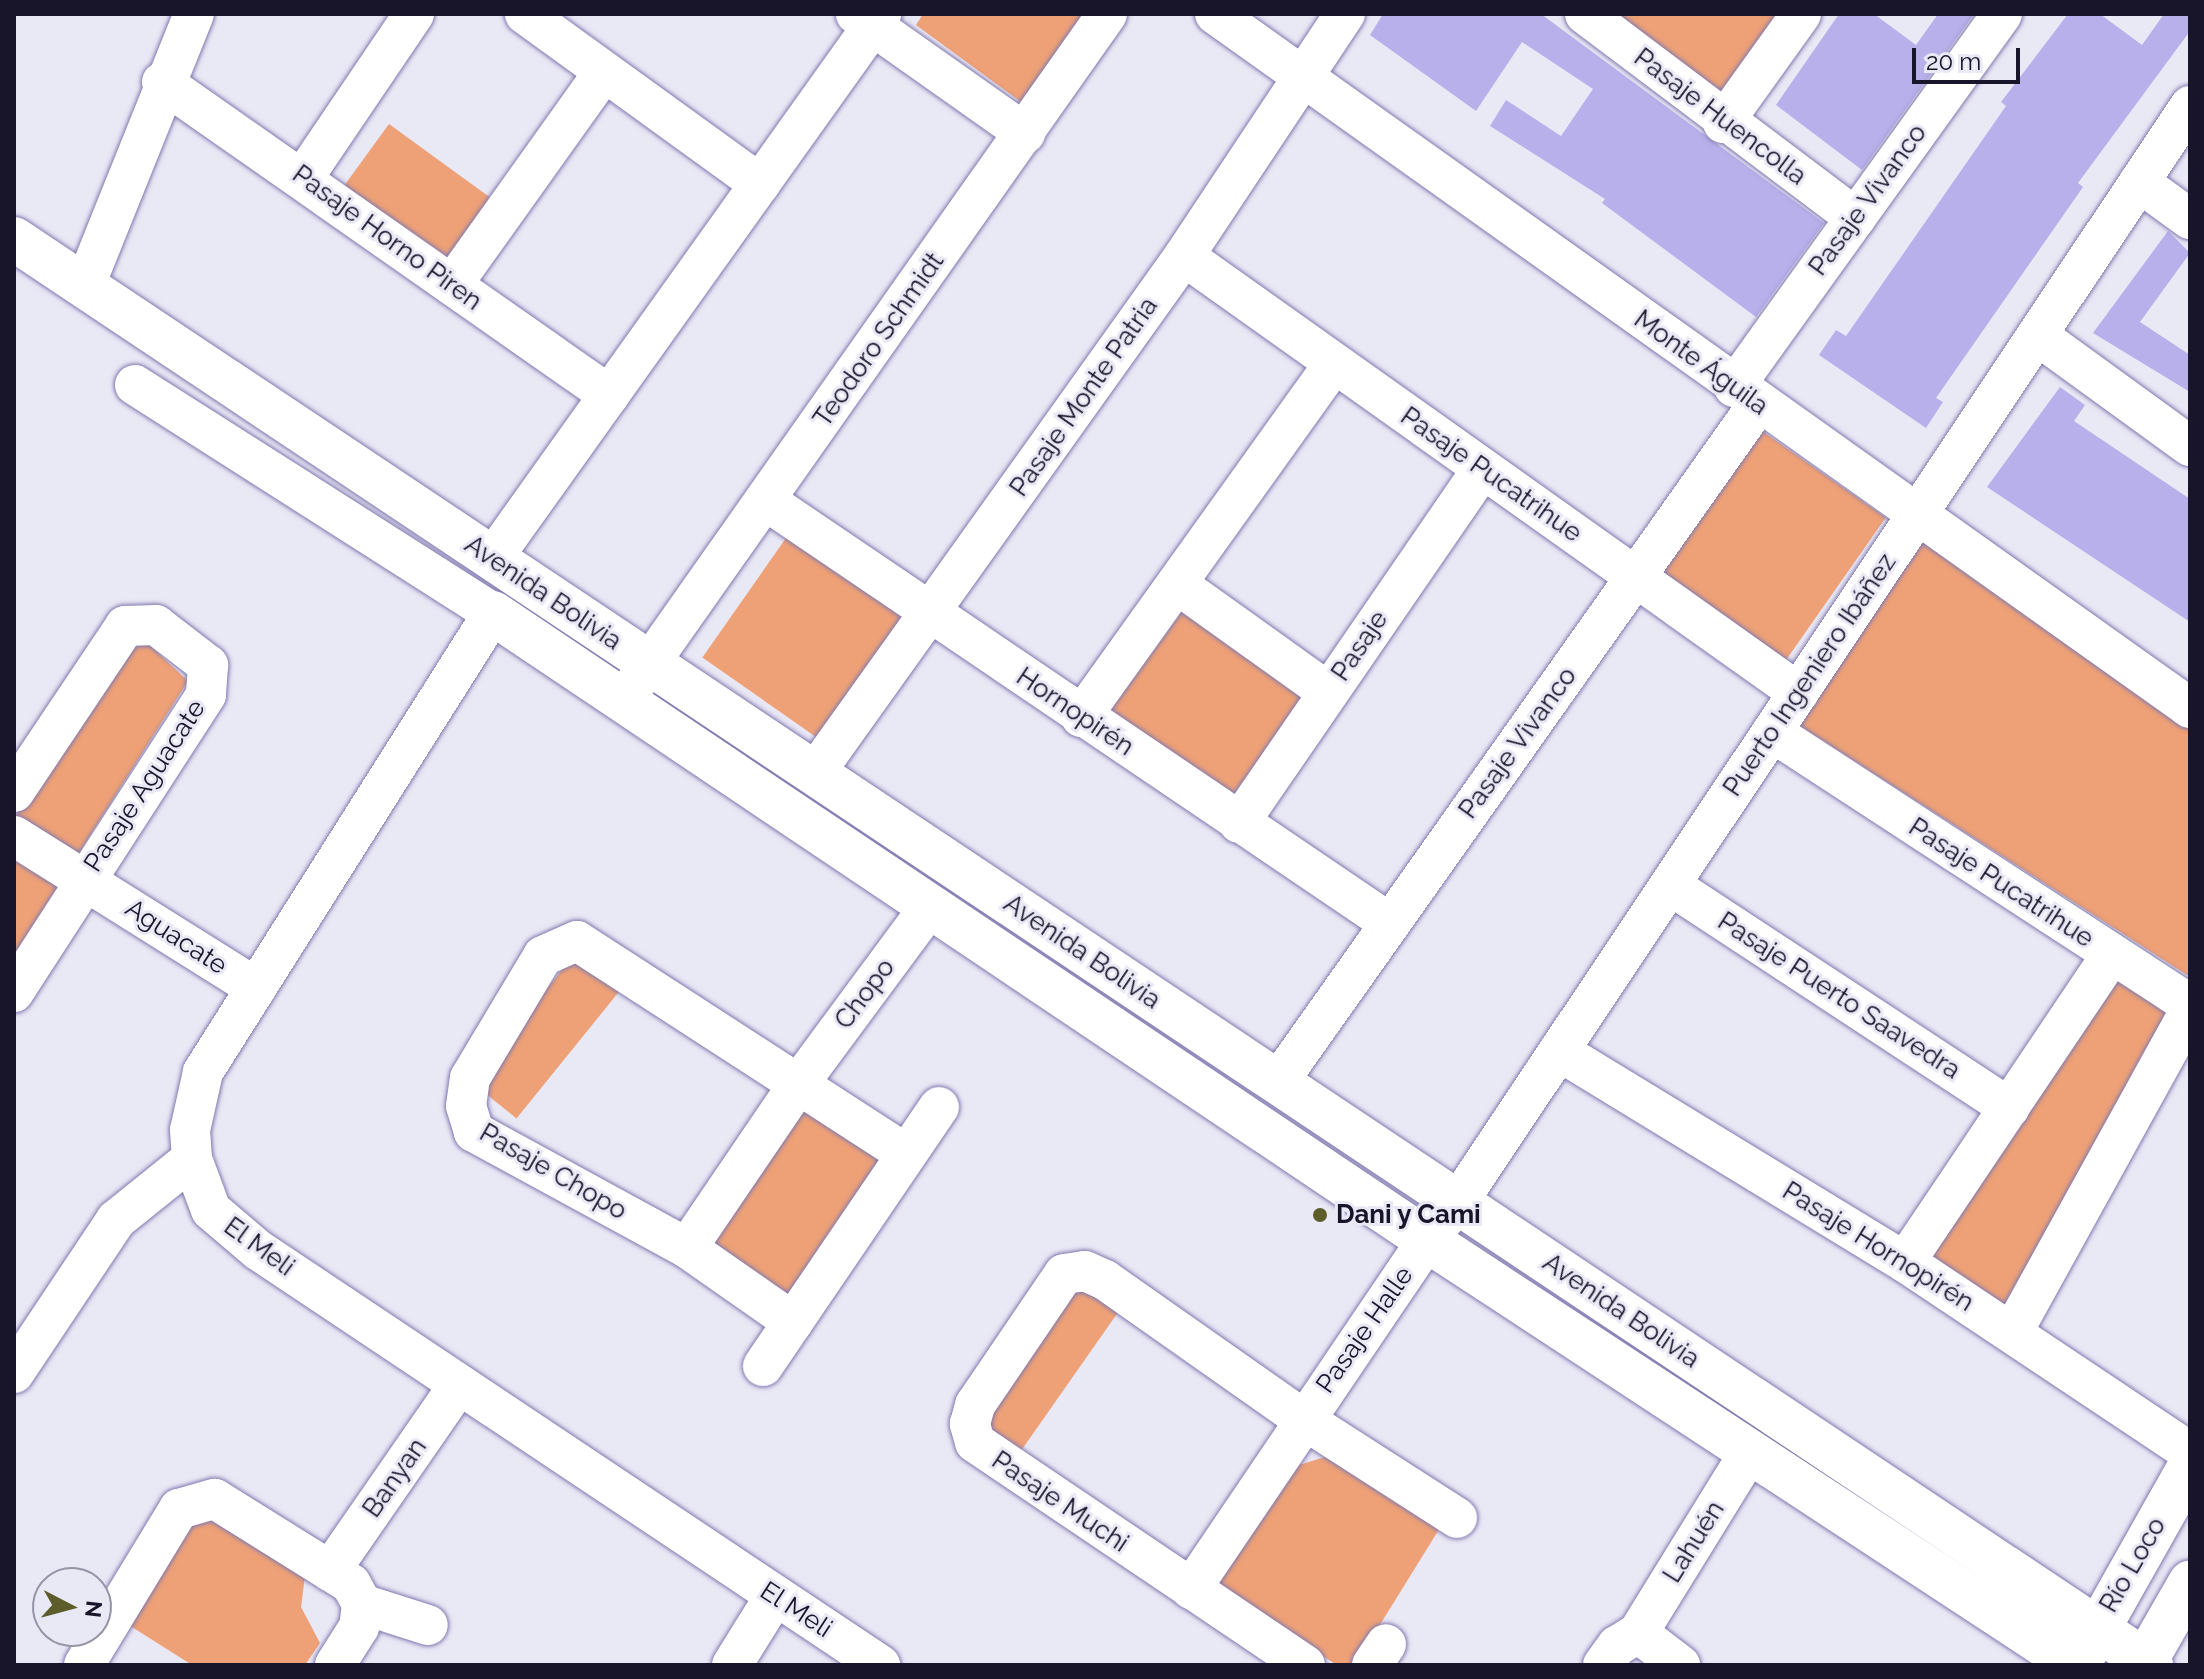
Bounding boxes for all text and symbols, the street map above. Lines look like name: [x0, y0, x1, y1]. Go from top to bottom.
scale bar: [1916, 32, 2024, 82]
street label: Pasaje Huencolla: [1628, 42, 1812, 192]
text: 20 m: [1926, 47, 1981, 76]
street label: Pasaje Vivanco: [1802, 118, 1934, 282]
street label: Pasaje Horno Piren: [286, 159, 488, 317]
street label: Teodoro Schmidt: [807, 247, 951, 433]
street label: Pasaje Monte Patria: [1004, 291, 1164, 503]
street label: Monte Águila: [1627, 304, 1775, 422]
street label: Pasaje Pucatrihue: [1394, 401, 1588, 549]
street label: Avenida Bolivia: [459, 529, 627, 657]
street label: Puerto Ingeniero Ibáñez: [1717, 548, 1903, 802]
street label: Pasaje: [1325, 605, 1395, 687]
street label: Hornopirén: [1010, 661, 1140, 763]
street label: Pasaje Vivanco: [1452, 661, 1584, 825]
street label: Pasaje Aguacate: [78, 694, 212, 878]
street label: Pasaje Pucatrihue: [1903, 812, 2099, 954]
street label: Avenida Bolivia: [998, 888, 1166, 1016]
street label: Aguacate: [119, 893, 233, 981]
street label: Pasaje Puerto Saavedra: [1712, 906, 1966, 1086]
street label: Chopo: [828, 953, 902, 1035]
street label: Pasaje Chopo: [474, 1117, 632, 1227]
street label: Pasaje Hornopirén: [1777, 1176, 1979, 1318]
place label: Dani y Cami: [1336, 1199, 1482, 1231]
marker: Dani y Cami: [1311, 1206, 1329, 1224]
street label: El Meli: [217, 1211, 301, 1283]
street label: Avenida Bolivia: [1537, 1247, 1705, 1375]
street label: Pasaje Halle: [1310, 1261, 1420, 1399]
street label: Banyan: [357, 1432, 433, 1524]
street label: Pasaje Muchi: [986, 1445, 1134, 1559]
street label: Lahuén: [1657, 1495, 1731, 1589]
street label: Río Loco: [2093, 1512, 2173, 1618]
north arrow: [32, 1567, 112, 1647]
street label: El Meli: [754, 1575, 838, 1645]
text: N: [80, 1600, 108, 1619]

